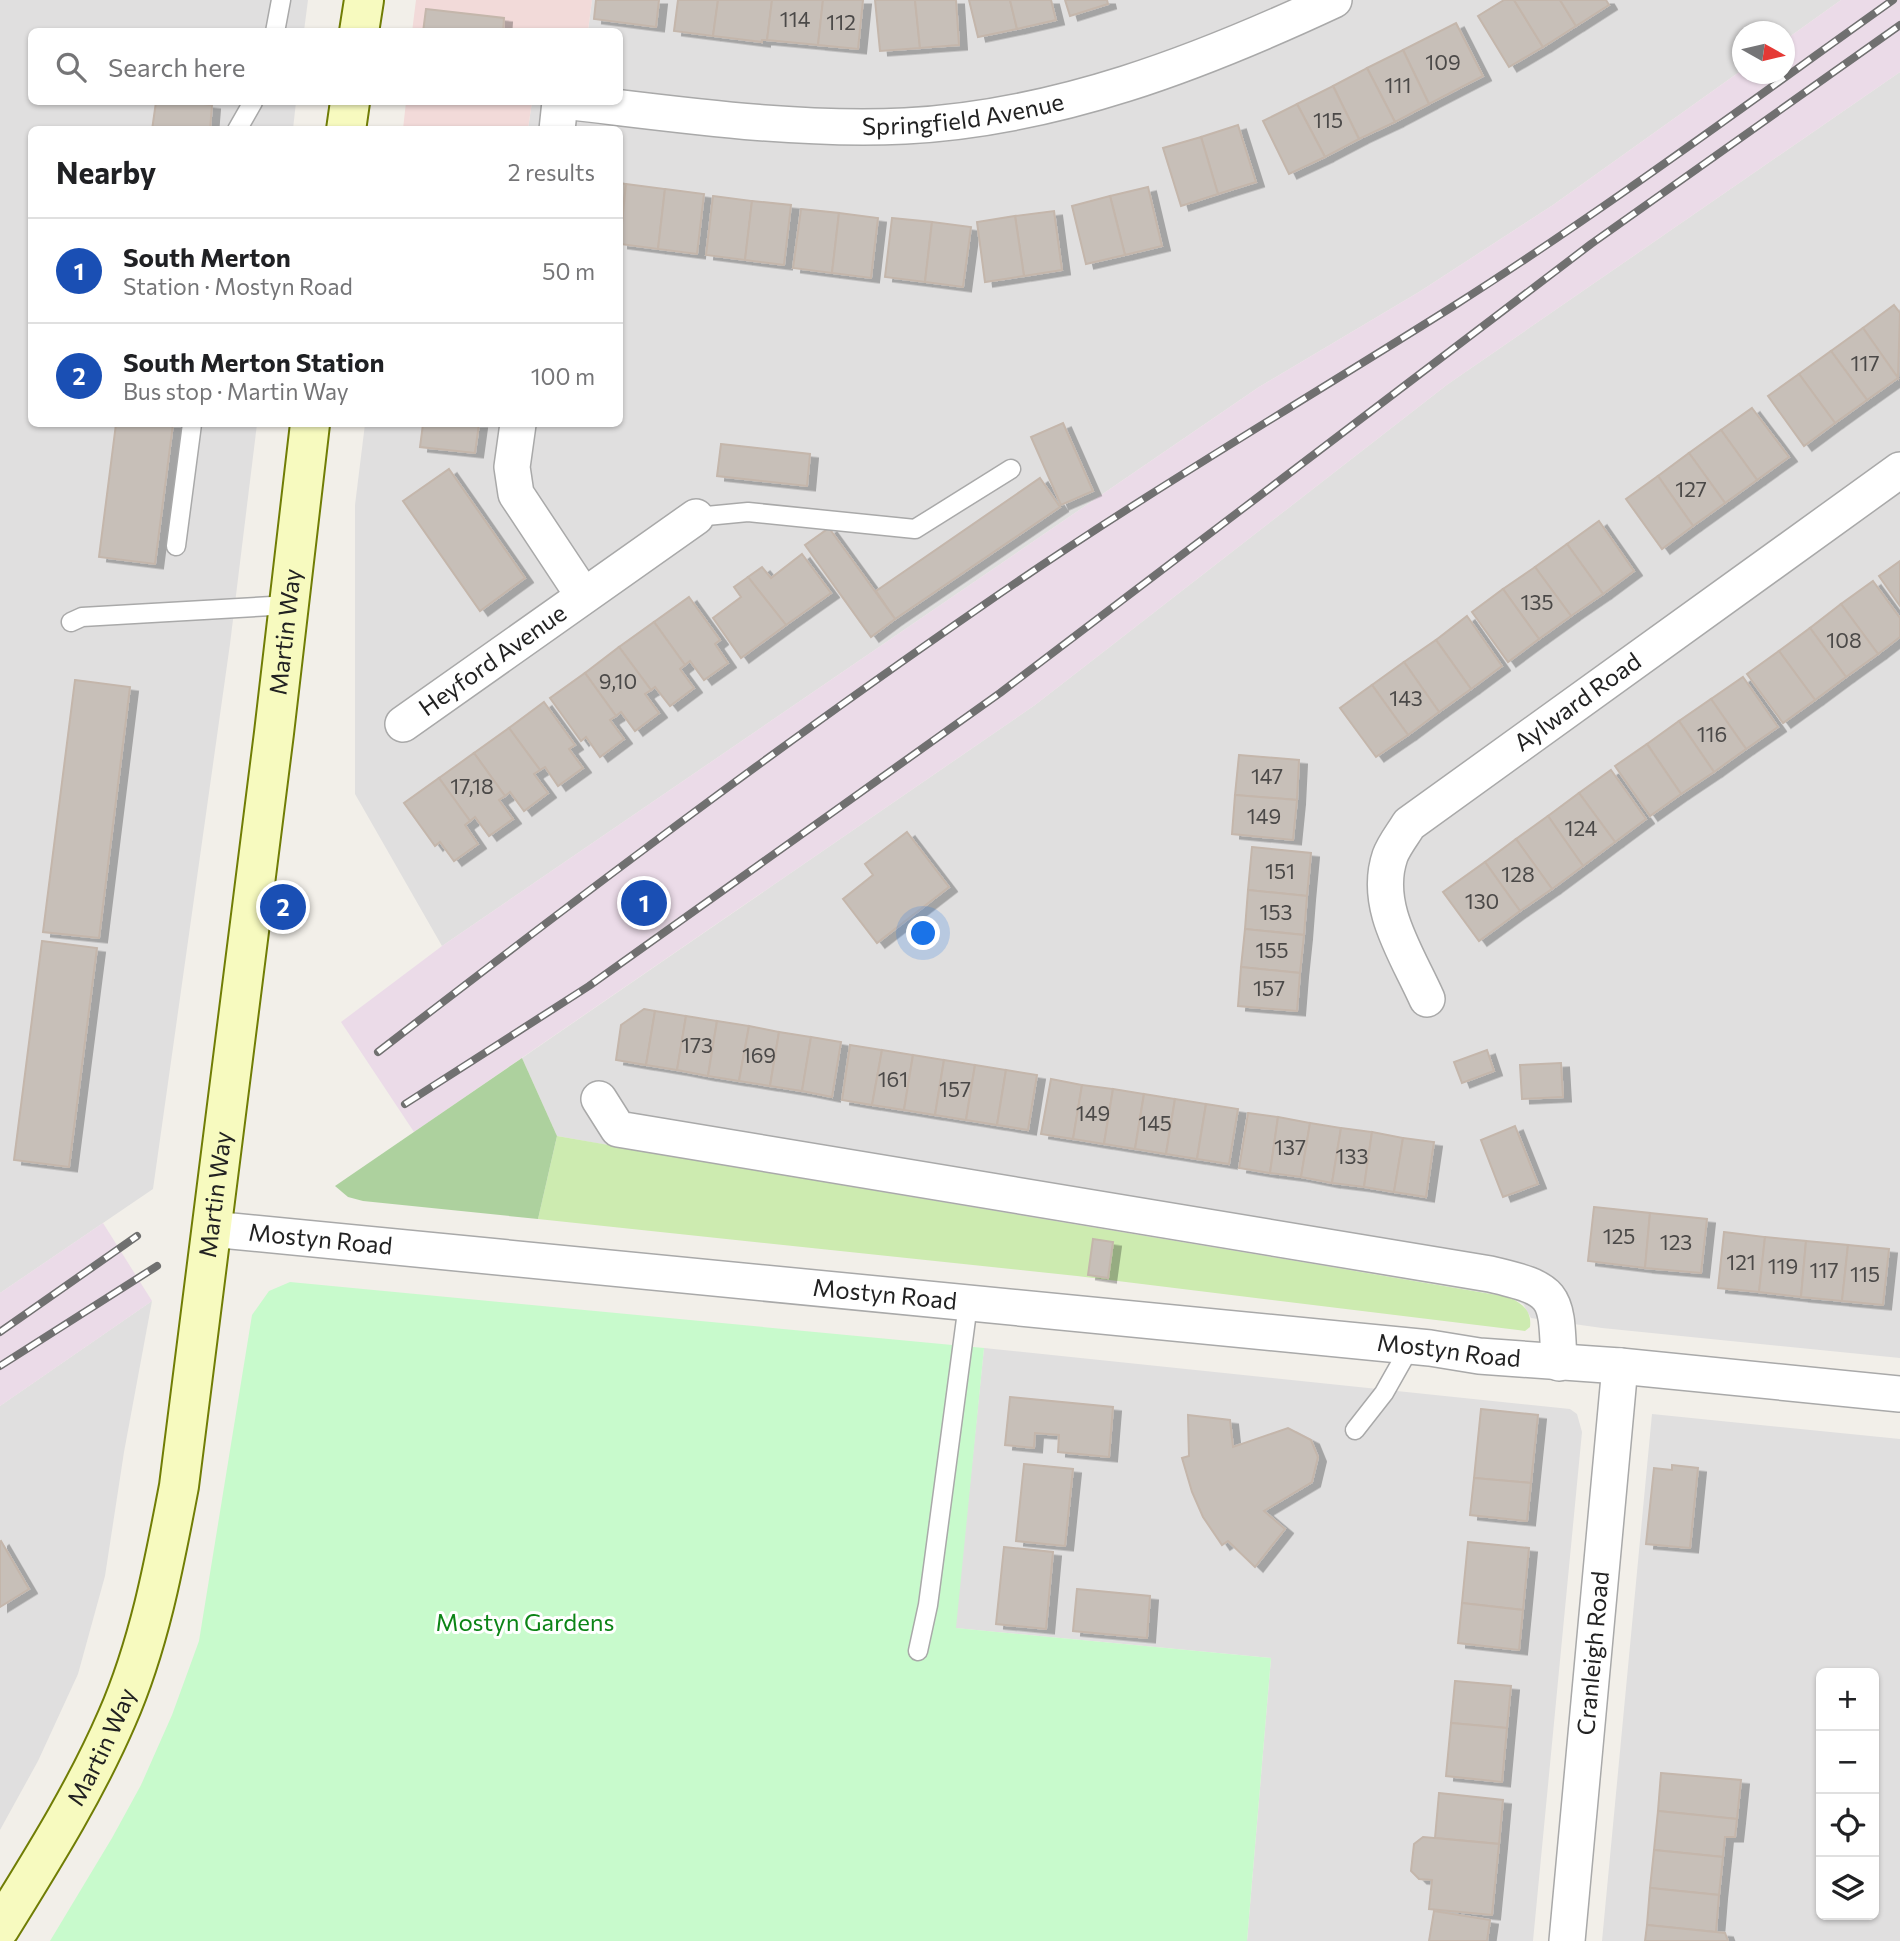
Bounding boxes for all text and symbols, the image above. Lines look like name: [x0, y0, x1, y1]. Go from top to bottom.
house number: 114: [780, 6, 811, 31]
house number: 112: [826, 9, 856, 34]
north arrow: [1732, 21, 1795, 84]
search box: [28, 28, 623, 105]
icon: search: [52, 48, 90, 86]
house number: 109: [1425, 49, 1461, 74]
text: Search here: [108, 51, 246, 82]
house number: 111: [1385, 72, 1411, 97]
street label: Springfield Avenue: [862, 86, 1067, 140]
house number: 115: [1313, 107, 1343, 132]
text: Nearby: [56, 153, 156, 190]
text: 2 results: [508, 158, 595, 186]
text: South Merton: [123, 241, 291, 272]
text: 1: [74, 257, 84, 285]
text: 50 m: [542, 257, 595, 285]
text: Station · Mostyn Road: [123, 272, 353, 300]
text: South Merton Station: [123, 346, 385, 377]
house number: 117: [1850, 350, 1880, 375]
text: 2: [72, 362, 86, 390]
text: 100 m: [531, 362, 595, 390]
text: Bus stop · Martin Way: [123, 377, 349, 405]
house number: 127: [1675, 476, 1707, 501]
street label: Martin Way: [263, 567, 306, 697]
house number: 135: [1520, 589, 1554, 614]
street label: Heyford Avenue: [413, 597, 571, 721]
house number: 108: [1826, 627, 1862, 652]
street label: Aylward Road: [1508, 646, 1646, 757]
house number: 9,10: [599, 668, 637, 693]
house number: 143: [1389, 685, 1423, 710]
house number: 116: [1697, 721, 1727, 746]
house number: 147: [1251, 763, 1283, 788]
house number: 17,18: [450, 773, 494, 798]
house number: 149: [1247, 803, 1281, 828]
house number: 124: [1565, 815, 1598, 840]
house number: 151: [1265, 858, 1295, 883]
house number: 128: [1501, 861, 1535, 886]
pin: 1: [621, 877, 667, 929]
pin: 2: [260, 881, 306, 933]
house number: 130: [1465, 888, 1499, 913]
house number: 153: [1259, 899, 1293, 924]
your location: [906, 916, 940, 950]
house number: 155: [1255, 937, 1289, 962]
house number: 157: [1253, 975, 1285, 1000]
house number: 173: [681, 1032, 713, 1057]
house number: 169: [742, 1042, 776, 1067]
house number: 161: [878, 1066, 908, 1091]
house number: 157: [939, 1076, 971, 1101]
house number: 149: [1076, 1100, 1110, 1125]
house number: 145: [1138, 1110, 1172, 1135]
street label: Martin Way: [192, 1129, 237, 1259]
house number: 137: [1274, 1134, 1306, 1159]
house number: 133: [1336, 1143, 1368, 1168]
street label: Mostyn Road: [247, 1217, 394, 1260]
house number: 125: [1603, 1223, 1635, 1248]
house number: 123: [1660, 1229, 1692, 1254]
house number: 121: [1726, 1249, 1756, 1274]
house number: 119: [1768, 1253, 1798, 1278]
house number: 117: [1809, 1257, 1839, 1282]
house number: 115: [1850, 1261, 1880, 1286]
street label: Mostyn Road: [812, 1272, 958, 1315]
street label: Mostyn Road: [1376, 1327, 1522, 1372]
street label: Cranleigh Road: [1570, 1570, 1614, 1736]
park label: Mostyn Gardens: [436, 1607, 615, 1636]
map controls: [1816, 1668, 1879, 1920]
button: +: [1816, 1668, 1879, 1731]
street label: Martin Way: [60, 1684, 141, 1810]
button: −: [1816, 1731, 1879, 1794]
button: locate: [1816, 1794, 1879, 1857]
button: layers: [1816, 1857, 1879, 1920]

